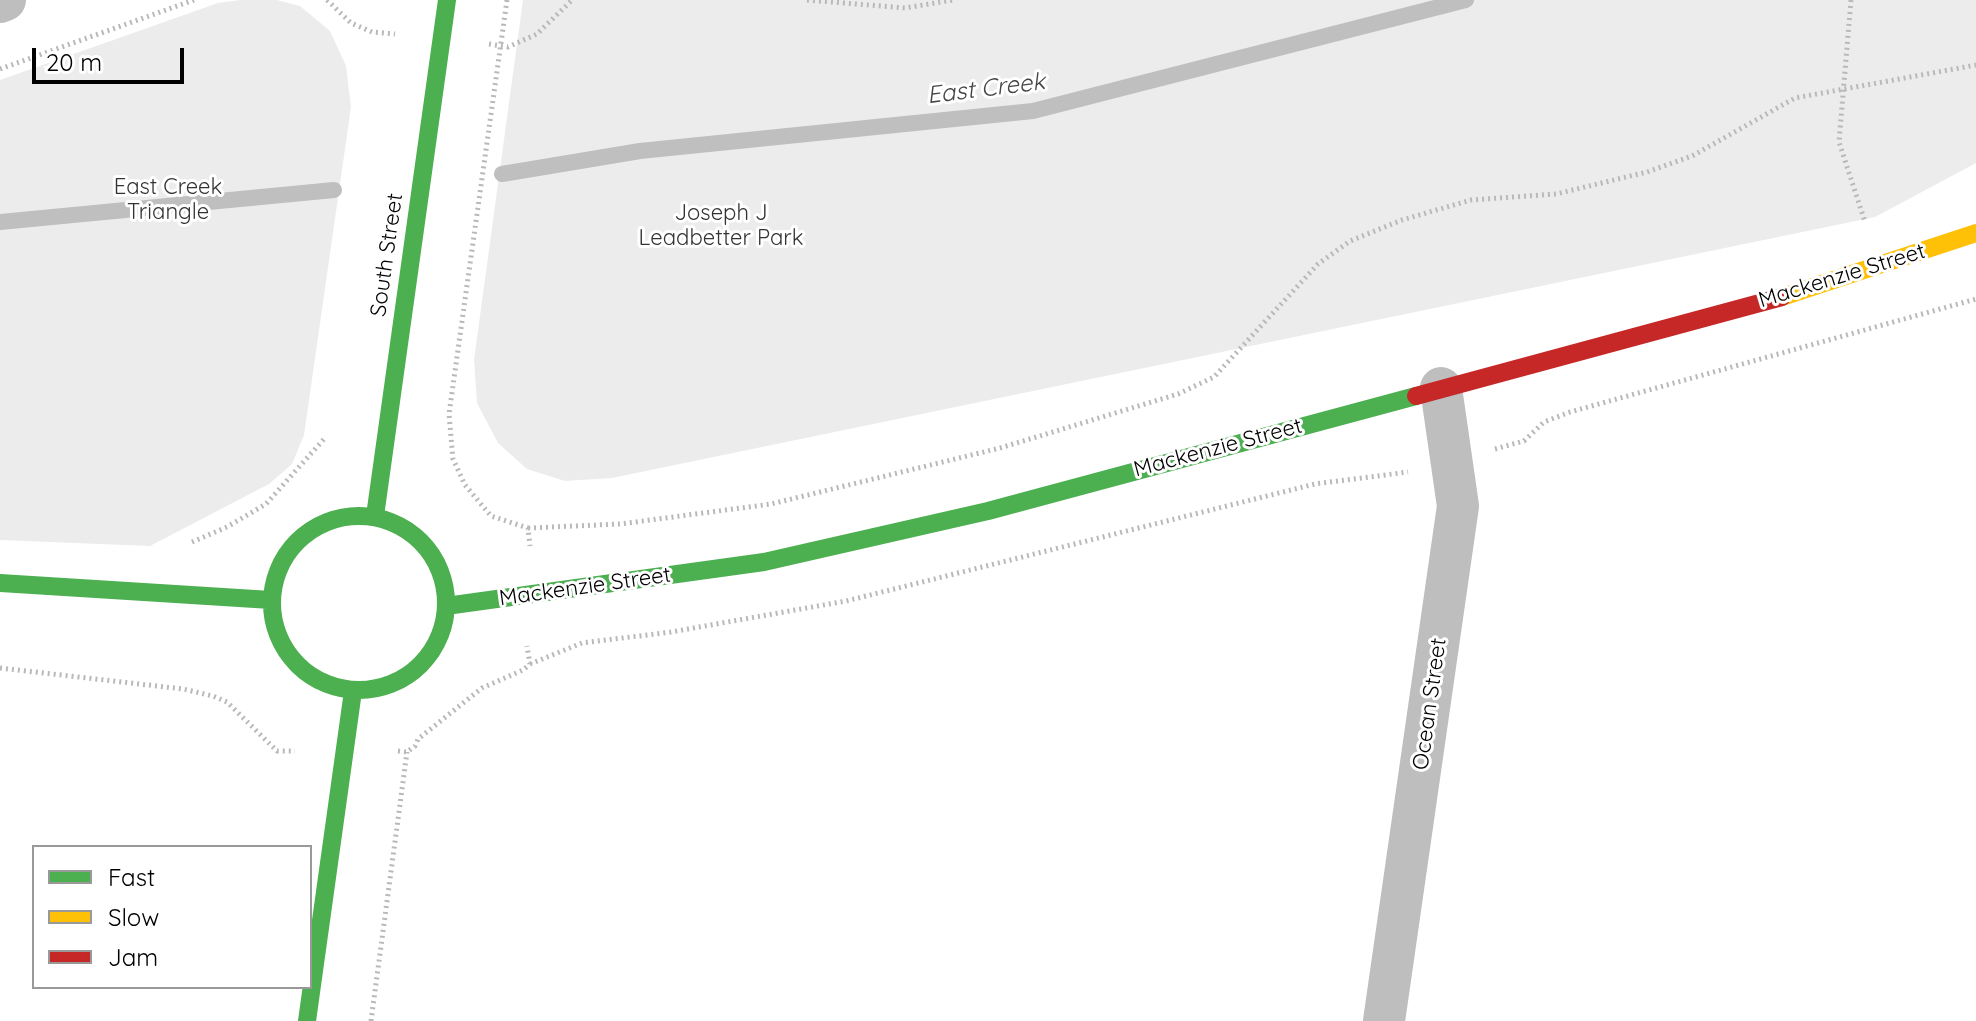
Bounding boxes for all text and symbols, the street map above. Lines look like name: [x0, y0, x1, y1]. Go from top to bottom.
scale bar: [36, 32, 188, 82]
text: 20 m: [46, 47, 102, 77]
water label: East Creek: [925, 67, 1047, 111]
park label: East Creek Triangle: [114, 174, 222, 226]
street label: South Street: [365, 192, 409, 318]
park label: Joseph J Leadbetter Park: [639, 200, 803, 252]
street label: Mackenzie Street: [1755, 238, 1929, 314]
street label: Mackenzie Street: [1131, 413, 1305, 483]
street label: Mackenzie Street: [497, 562, 673, 612]
street label: Ocean Street: [1408, 636, 1452, 772]
legend: [32, 845, 312, 989]
text: Fast: [108, 862, 155, 892]
text: Slow: [108, 902, 159, 932]
text: Jam: [108, 942, 158, 972]

